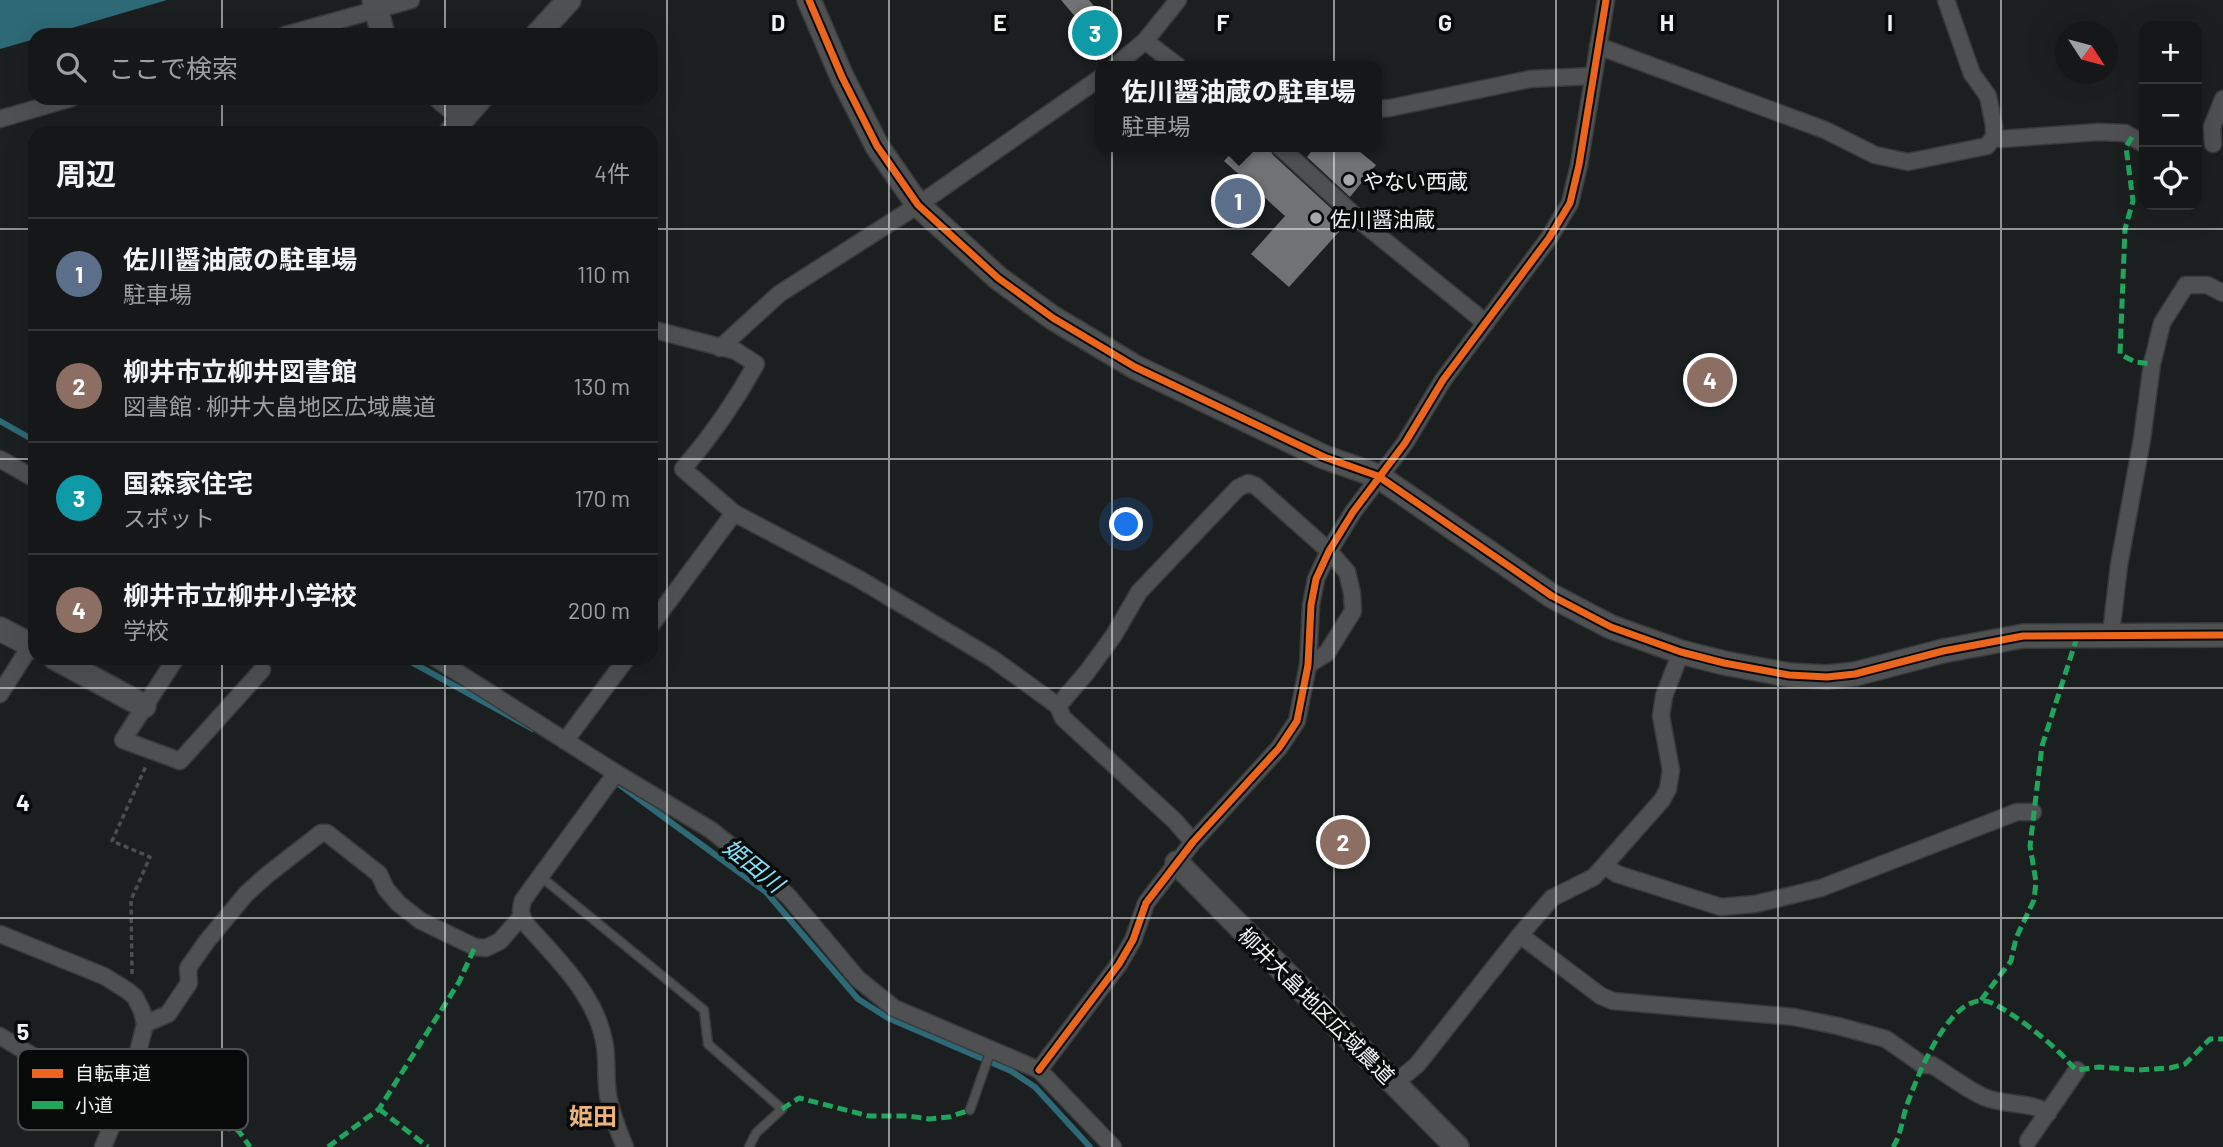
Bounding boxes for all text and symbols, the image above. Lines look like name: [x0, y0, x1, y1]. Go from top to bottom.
pin: 3: [1072, 7, 1118, 59]
text: D: [771, 8, 785, 36]
text: E: [993, 8, 1007, 36]
text: F: [1217, 8, 1230, 36]
text: G: [1438, 8, 1452, 36]
text: H: [1660, 8, 1674, 36]
text: I: [1887, 8, 1893, 36]
north arrow: [2055, 21, 2118, 84]
map controls: [2139, 21, 2202, 210]
button: +: [2139, 21, 2202, 84]
search box: [28, 28, 658, 105]
icon: search: [52, 48, 90, 86]
text: ここで検索: [108, 52, 238, 83]
popup: [1095, 61, 1382, 152]
text: 佐川醤油蔵の駐車場: [1121, 75, 1356, 106]
button: −: [2139, 84, 2202, 147]
text: 駐車場: [1121, 112, 1190, 140]
button: locate: [2139, 147, 2202, 210]
text: 周辺: [56, 155, 116, 191]
text: 4件: [594, 159, 630, 187]
place label: やない西蔵: [1363, 168, 1468, 193]
marker: やない西蔵: [1341, 172, 1357, 188]
pin: 1: [1215, 175, 1261, 227]
place label: 佐川醤油蔵: [1330, 206, 1435, 231]
marker: 佐川醤油蔵: [1308, 210, 1324, 226]
text: 佐川醤油蔵の駐車場: [123, 243, 357, 274]
text: 1: [75, 260, 83, 288]
text: 110 m: [577, 260, 630, 288]
text: 駐車場: [123, 280, 192, 308]
pin: 4: [1687, 354, 1733, 406]
text: 柳井市立柳井図書館: [123, 355, 357, 386]
text: 2: [73, 372, 85, 400]
text: 130 m: [573, 372, 630, 400]
text: 図書館 · 柳井大畠地区広域農道: [123, 392, 436, 420]
text: 国森家住宅: [123, 467, 253, 498]
text: 3: [73, 484, 85, 512]
text: 170 m: [574, 484, 630, 512]
text: スポット: [123, 504, 215, 532]
your location: [1109, 507, 1143, 541]
text: 柳井市立柳井小学校: [123, 579, 357, 610]
text: 4: [72, 596, 86, 624]
text: 200 m: [568, 596, 630, 624]
text: 学校: [123, 616, 169, 644]
text: 4: [16, 788, 30, 816]
pin: 2: [1320, 816, 1366, 868]
water label: 姫田川: [718, 832, 792, 899]
street label: 柳井大畠地区広域農道: [1234, 922, 1400, 1088]
text: 5: [17, 1017, 29, 1045]
legend: [18, 1049, 248, 1130]
text: 自転車道: [75, 1061, 151, 1084]
text: 小道: [75, 1093, 113, 1116]
district label: 姫田: [569, 1101, 617, 1130]

